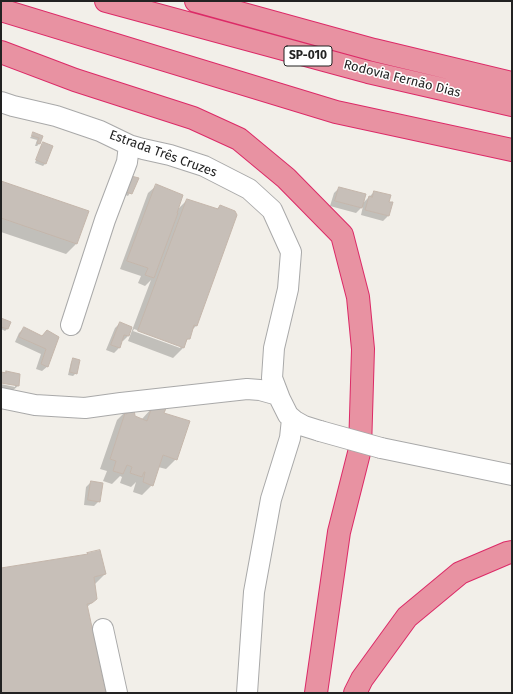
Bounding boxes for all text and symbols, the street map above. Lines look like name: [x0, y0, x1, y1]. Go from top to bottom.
road number: SP-010: [284, 46, 332, 66]
street label: Rodovia Fernão Dias: [342, 57, 462, 101]
street label: Estrada Três Cruzes: [107, 127, 219, 181]

